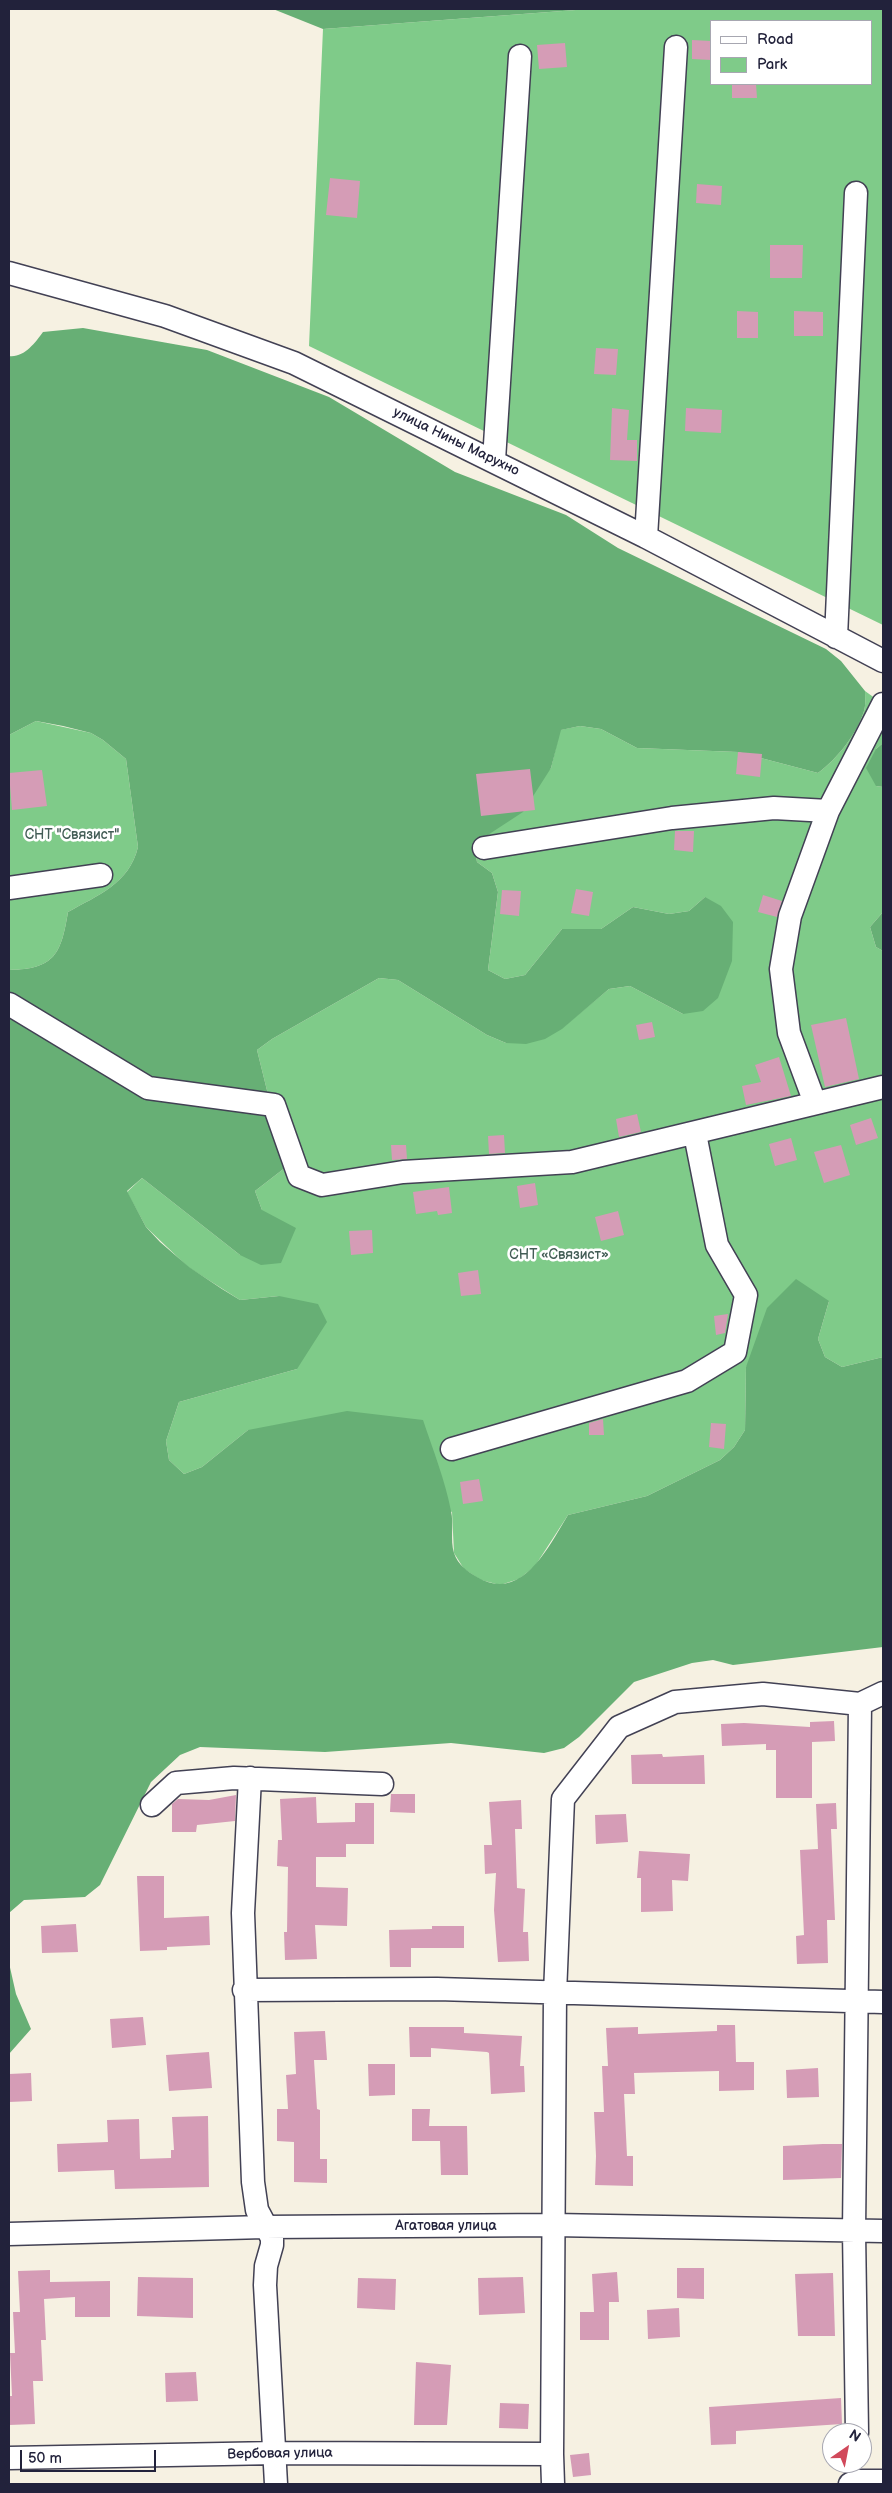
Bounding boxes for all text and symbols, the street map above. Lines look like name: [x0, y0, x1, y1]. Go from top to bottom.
legend: [710, 20, 872, 85]
text: Road: [757, 30, 793, 49]
text: Park: [757, 55, 787, 74]
street label: улица Нины Марухно: [390, 404, 522, 480]
park label: СНТ "Связист": [25, 827, 119, 843]
park label: СНТ «Связист»: [509, 1247, 609, 1263]
street label: Агатовая улица: [395, 2218, 497, 2234]
north arrow: [822, 2423, 872, 2473]
text: N: [846, 2426, 864, 2446]
scale bar: [22, 2440, 159, 2472]
street label: Вербовая улица: [227, 2445, 333, 2463]
text: 50 m: [28, 2449, 62, 2468]

